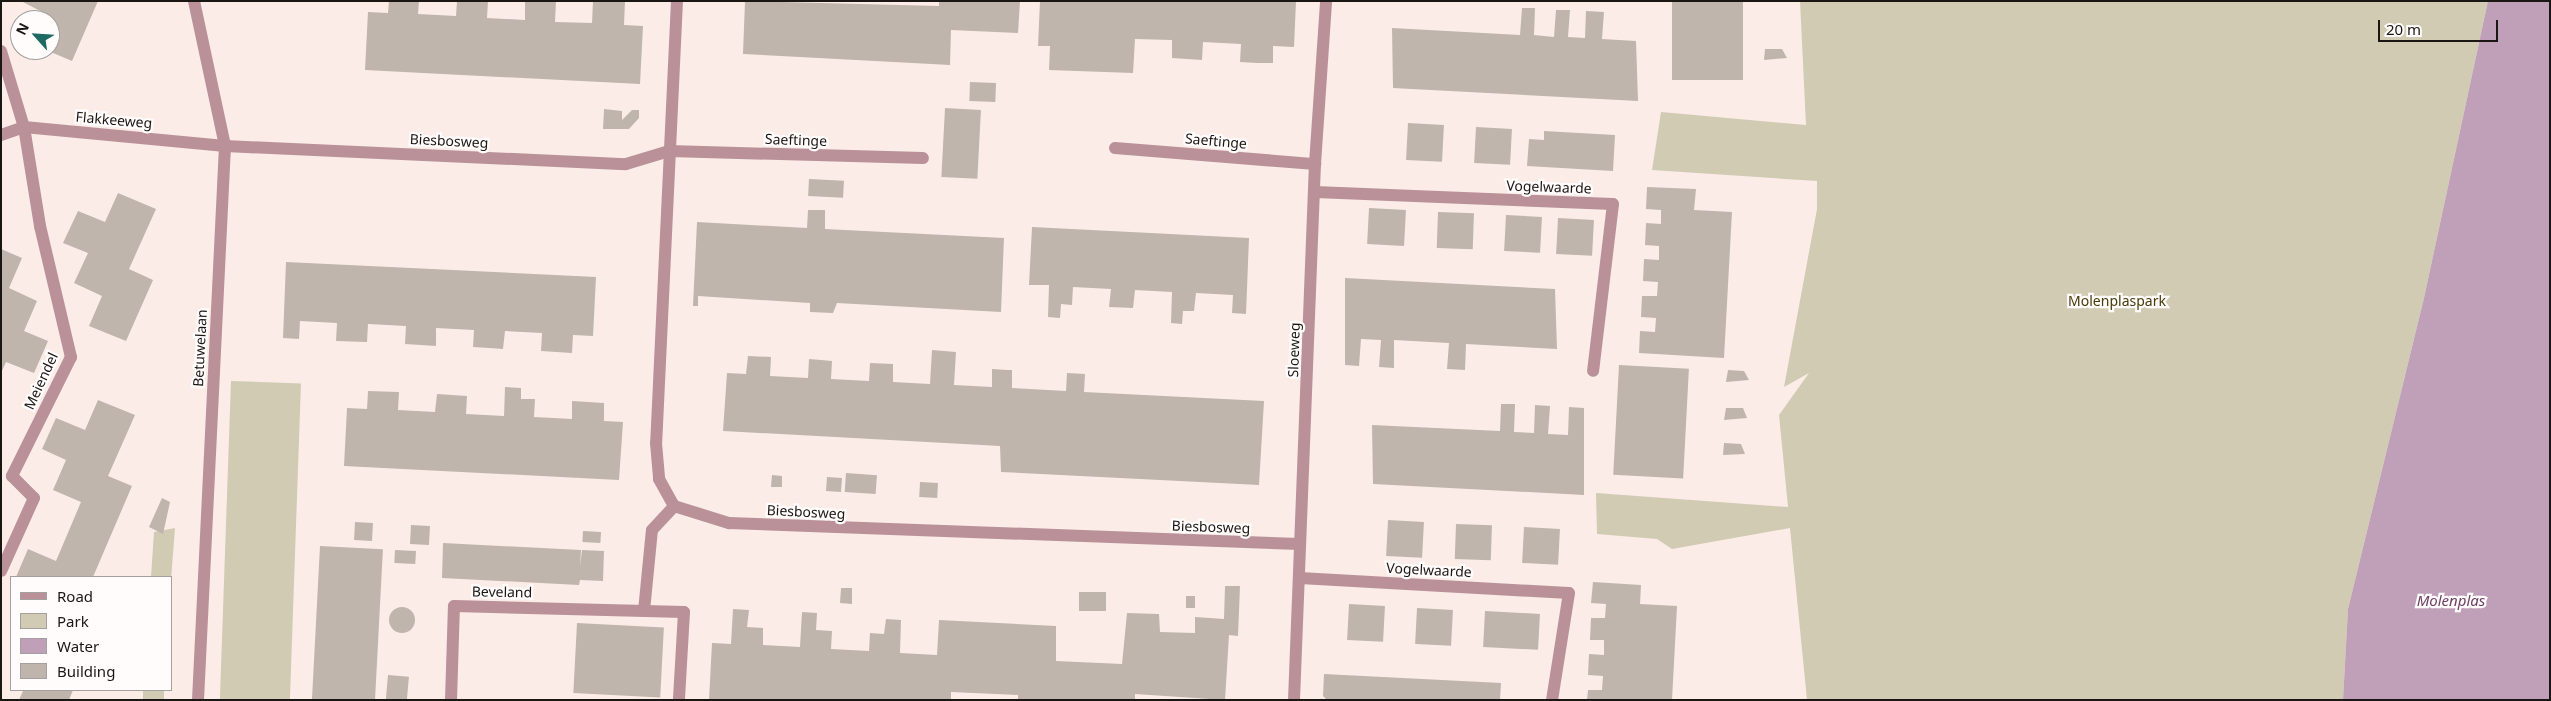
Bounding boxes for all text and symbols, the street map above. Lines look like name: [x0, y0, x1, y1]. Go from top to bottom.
north arrow: [10, 10, 60, 60]
scale bar: [2381, 10, 2501, 42]
text: N: [11, 19, 33, 38]
text: 20 m: [2386, 19, 2421, 39]
street label: Flakkeeweg: [75, 108, 153, 132]
street label: Saeftinge: [1184, 130, 1248, 152]
street label: Biesbosweg: [409, 131, 489, 151]
street label: Saeftinge: [765, 131, 827, 149]
street label: Vogelwaarde: [1506, 177, 1592, 197]
park label: Molenplaspark: [2068, 293, 2166, 309]
street label: Betuwelaan: [190, 309, 210, 387]
street label: Sloeweg: [1285, 322, 1303, 378]
street label: Meiendel: [21, 350, 61, 412]
street label: Biesbosweg: [766, 502, 846, 522]
street label: Biesbosweg: [1171, 517, 1251, 537]
street label: Vogelwaarde: [1386, 559, 1472, 581]
legend: [10, 576, 172, 691]
street label: Beveland: [472, 583, 532, 601]
text: Road: [57, 586, 93, 606]
water label: Molenplas: [2417, 592, 2485, 610]
text: Park: [57, 611, 89, 631]
text: Water: [57, 636, 99, 656]
text: Building: [57, 661, 115, 681]

